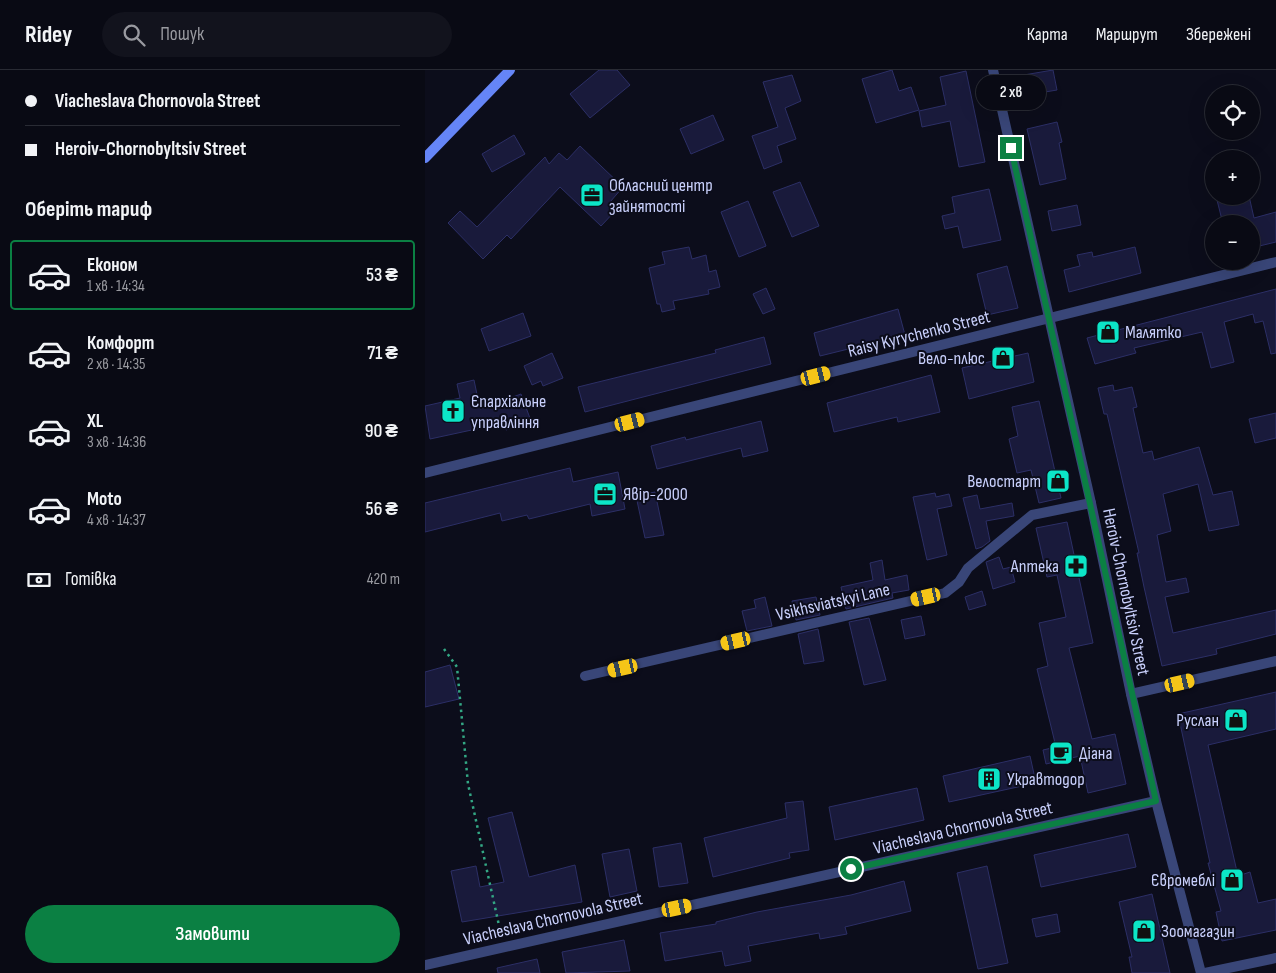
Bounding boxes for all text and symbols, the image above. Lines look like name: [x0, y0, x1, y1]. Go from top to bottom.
search box: [102, 12, 452, 57]
text: Ridey: [25, 20, 72, 49]
icon: search: [120, 21, 148, 49]
text: Пошук: [160, 23, 204, 46]
text: Карта: [1027, 24, 1068, 45]
text: Маршрут: [1096, 24, 1158, 45]
text: Збережені: [1186, 24, 1251, 45]
callout: 2 хв: [976, 75, 1046, 110]
text: 2 хв: [1000, 83, 1022, 102]
map controls: [1205, 85, 1260, 270]
button: locate: [1205, 85, 1260, 140]
text: Viacheslava Chornovola Street: [55, 90, 260, 113]
route end: [1000, 137, 1022, 159]
text: Heroiv-Chornobyltsiv Street: [55, 138, 246, 161]
button: +: [1205, 150, 1260, 205]
place label: Обласний центр зайнятості: [609, 175, 713, 217]
office icon: Обласний центр зайнятості: [579, 182, 605, 208]
text: Оберіть тариф: [25, 196, 152, 223]
button: −: [1205, 215, 1260, 270]
icon: car: [27, 253, 72, 298]
text: Економ: [87, 254, 138, 277]
text: 53 ₴: [366, 264, 398, 287]
text: 1 хв · 14:34: [87, 277, 145, 296]
street label: Raisy Kyrychenko Street: [846, 306, 993, 362]
shop icon: Малятко: [1095, 319, 1121, 345]
place label: Малятко: [1125, 322, 1182, 343]
icon: car: [27, 331, 72, 376]
text: Комфорт: [87, 332, 154, 355]
text: 71 ₴: [367, 342, 398, 365]
shop icon: Вело-плюс: [990, 345, 1016, 371]
place label: Вело-плюс: [918, 348, 985, 369]
text: 2 хв · 14:35: [87, 355, 146, 374]
car: [799, 365, 832, 387]
place label: Єпархіальне управління: [471, 391, 546, 433]
church icon: Єпархіальне управління: [440, 398, 466, 424]
icon: car: [27, 409, 72, 454]
text: XL: [87, 410, 103, 433]
car: [613, 411, 646, 433]
text: 90 ₴: [365, 420, 398, 443]
text: 3 хв · 14:36: [87, 433, 146, 452]
shop icon: Велостарт: [1045, 468, 1071, 494]
place label: Велостарт: [967, 471, 1041, 492]
office icon: Явір-2000: [592, 481, 618, 507]
place label: Явір-2000: [623, 484, 688, 505]
icon: car: [27, 487, 72, 532]
text: Moto: [87, 488, 122, 511]
text: 56 ₴: [366, 498, 398, 521]
street label: Heroiv-Chornobyltsiv Street: [1098, 507, 1154, 678]
text: 4 хв · 14:37: [87, 511, 146, 530]
pharmacy icon: Аптека: [1063, 553, 1089, 579]
place label: Аптека: [1010, 556, 1059, 577]
icon: cash: [25, 566, 53, 594]
text: Готівка: [65, 568, 117, 591]
text: 420 m: [367, 570, 400, 589]
street label: Vsikhsviatskyi Lane: [774, 579, 892, 625]
car: [909, 586, 942, 608]
car: [719, 630, 752, 652]
car: [606, 657, 639, 679]
car: [1163, 672, 1196, 694]
shop icon: Руслан: [1223, 707, 1249, 733]
place label: Руслан: [1176, 710, 1219, 731]
cafe icon: Діана: [1048, 740, 1074, 766]
place label: Діана: [1079, 743, 1112, 764]
building icon: Укравтодор: [976, 766, 1002, 792]
place label: Укравтодор: [1007, 769, 1085, 790]
street label: Viacheslava Chornovola Street: [871, 797, 1055, 859]
route start: [840, 858, 862, 880]
shop icon: Євромеблі: [1219, 867, 1245, 893]
place label: Євромеблі: [1151, 870, 1215, 891]
street label: Viacheslava Chornovola Street: [461, 888, 645, 950]
car: [660, 898, 693, 918]
button: Замовити: [25, 905, 400, 963]
shop icon: Зоомагазин: [1131, 918, 1157, 944]
place label: Зоомагазин: [1161, 921, 1235, 942]

